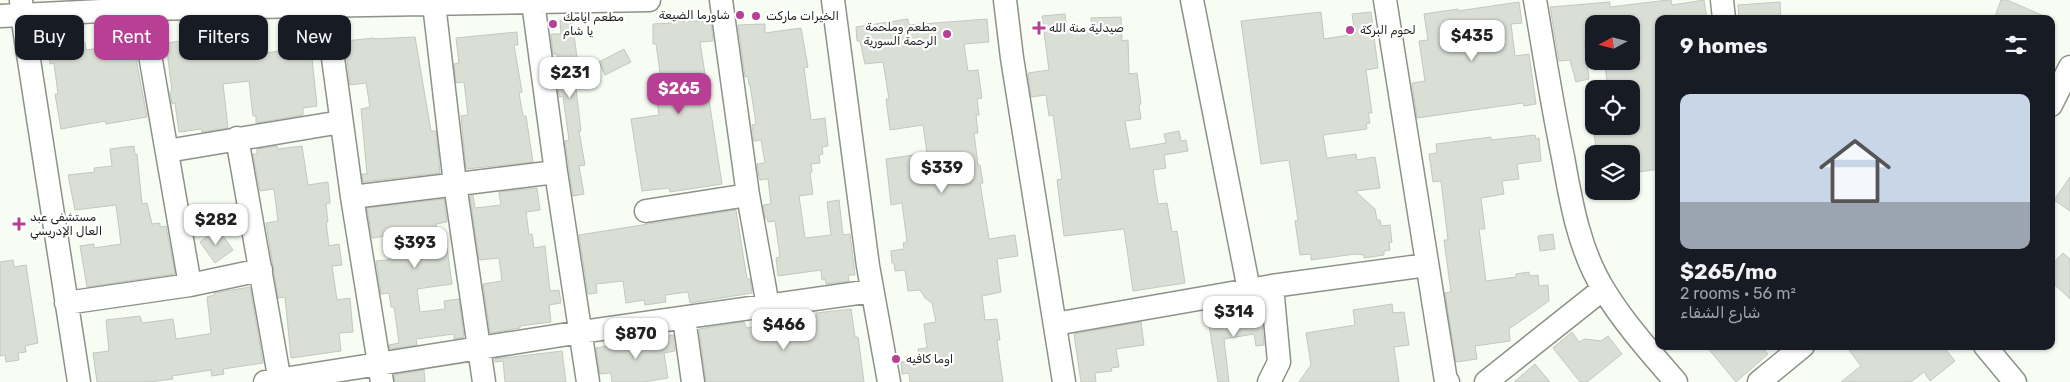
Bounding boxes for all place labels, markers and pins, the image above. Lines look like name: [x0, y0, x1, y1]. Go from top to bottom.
place label: شاورما الضيعة: [659, 8, 730, 23]
marker: شاورما الضيعة: [734, 9, 746, 21]
place label: الخيرات ماركت: [766, 9, 839, 24]
place label: مطعم ايامك يا شام: [563, 10, 624, 40]
marker: الخيرات ماركت: [750, 10, 762, 22]
marker: مطعم ايامك يا شام: [547, 18, 559, 30]
place label: مطعم وملحمة الرحمة السورية: [864, 20, 937, 49]
pin: $435: [1442, 20, 1502, 62]
place label: صيدلية منة الله: [1049, 21, 1124, 35]
marker: صيدلية منة الله: [1033, 22, 1045, 34]
place label: لحوم البركة: [1360, 23, 1416, 39]
marker: لحوم البركة: [1344, 24, 1356, 36]
marker: مطعم وملحمة الرحمة السورية: [941, 28, 953, 40]
pin: $231: [540, 56, 600, 99]
pin: $265: [649, 72, 709, 115]
pin: $339: [912, 152, 972, 194]
pin: $282: [186, 204, 246, 246]
place label: مستشفى عبد العال الإدريسي: [30, 210, 102, 240]
marker: مستشفى عبد العال الإدريسي: [12, 217, 26, 231]
pin: $393: [385, 226, 445, 269]
pin: $314: [1204, 296, 1264, 338]
pin: $466: [754, 308, 814, 351]
pin: $870: [606, 318, 666, 360]
place label: اوما كافيه: [906, 352, 953, 367]
marker: اوما كافيه: [890, 353, 902, 365]

